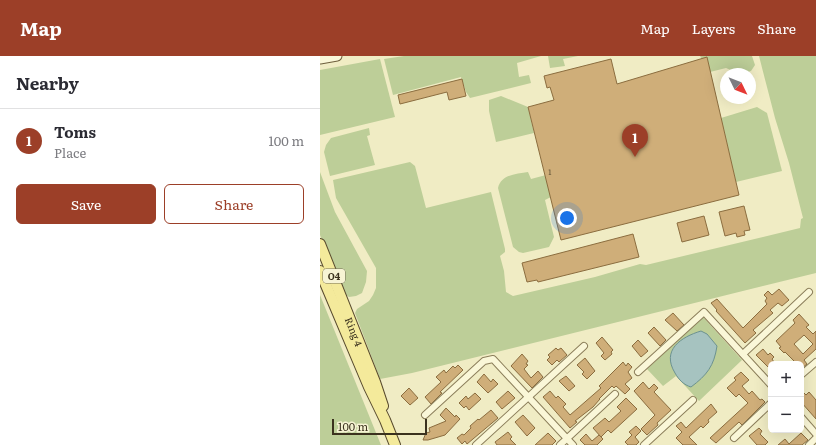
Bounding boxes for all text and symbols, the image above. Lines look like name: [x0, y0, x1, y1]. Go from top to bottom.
text: Map: [20, 14, 62, 42]
text: Map: [640, 18, 670, 38]
text: Layers: [692, 18, 735, 38]
text: Share: [757, 18, 796, 38]
north arrow: [720, 68, 756, 104]
text: Nearby: [16, 70, 79, 95]
text: Toms: [54, 120, 96, 143]
pin: 1: [622, 124, 648, 157]
text: 1: [26, 131, 32, 150]
text: 100 m: [268, 131, 304, 150]
text: Place: [54, 143, 86, 162]
house number: 1: [548, 166, 552, 177]
button: Save: [16, 184, 156, 224]
button: Share: [164, 184, 304, 224]
your location: [557, 208, 577, 228]
road number: O4: [323, 269, 345, 283]
street label: Ring 4: [342, 314, 368, 349]
map controls: [768, 361, 804, 433]
button: +: [768, 361, 804, 397]
button: −: [768, 397, 804, 433]
scale bar: [332, 417, 427, 436]
text: 100 m: [338, 418, 368, 434]

